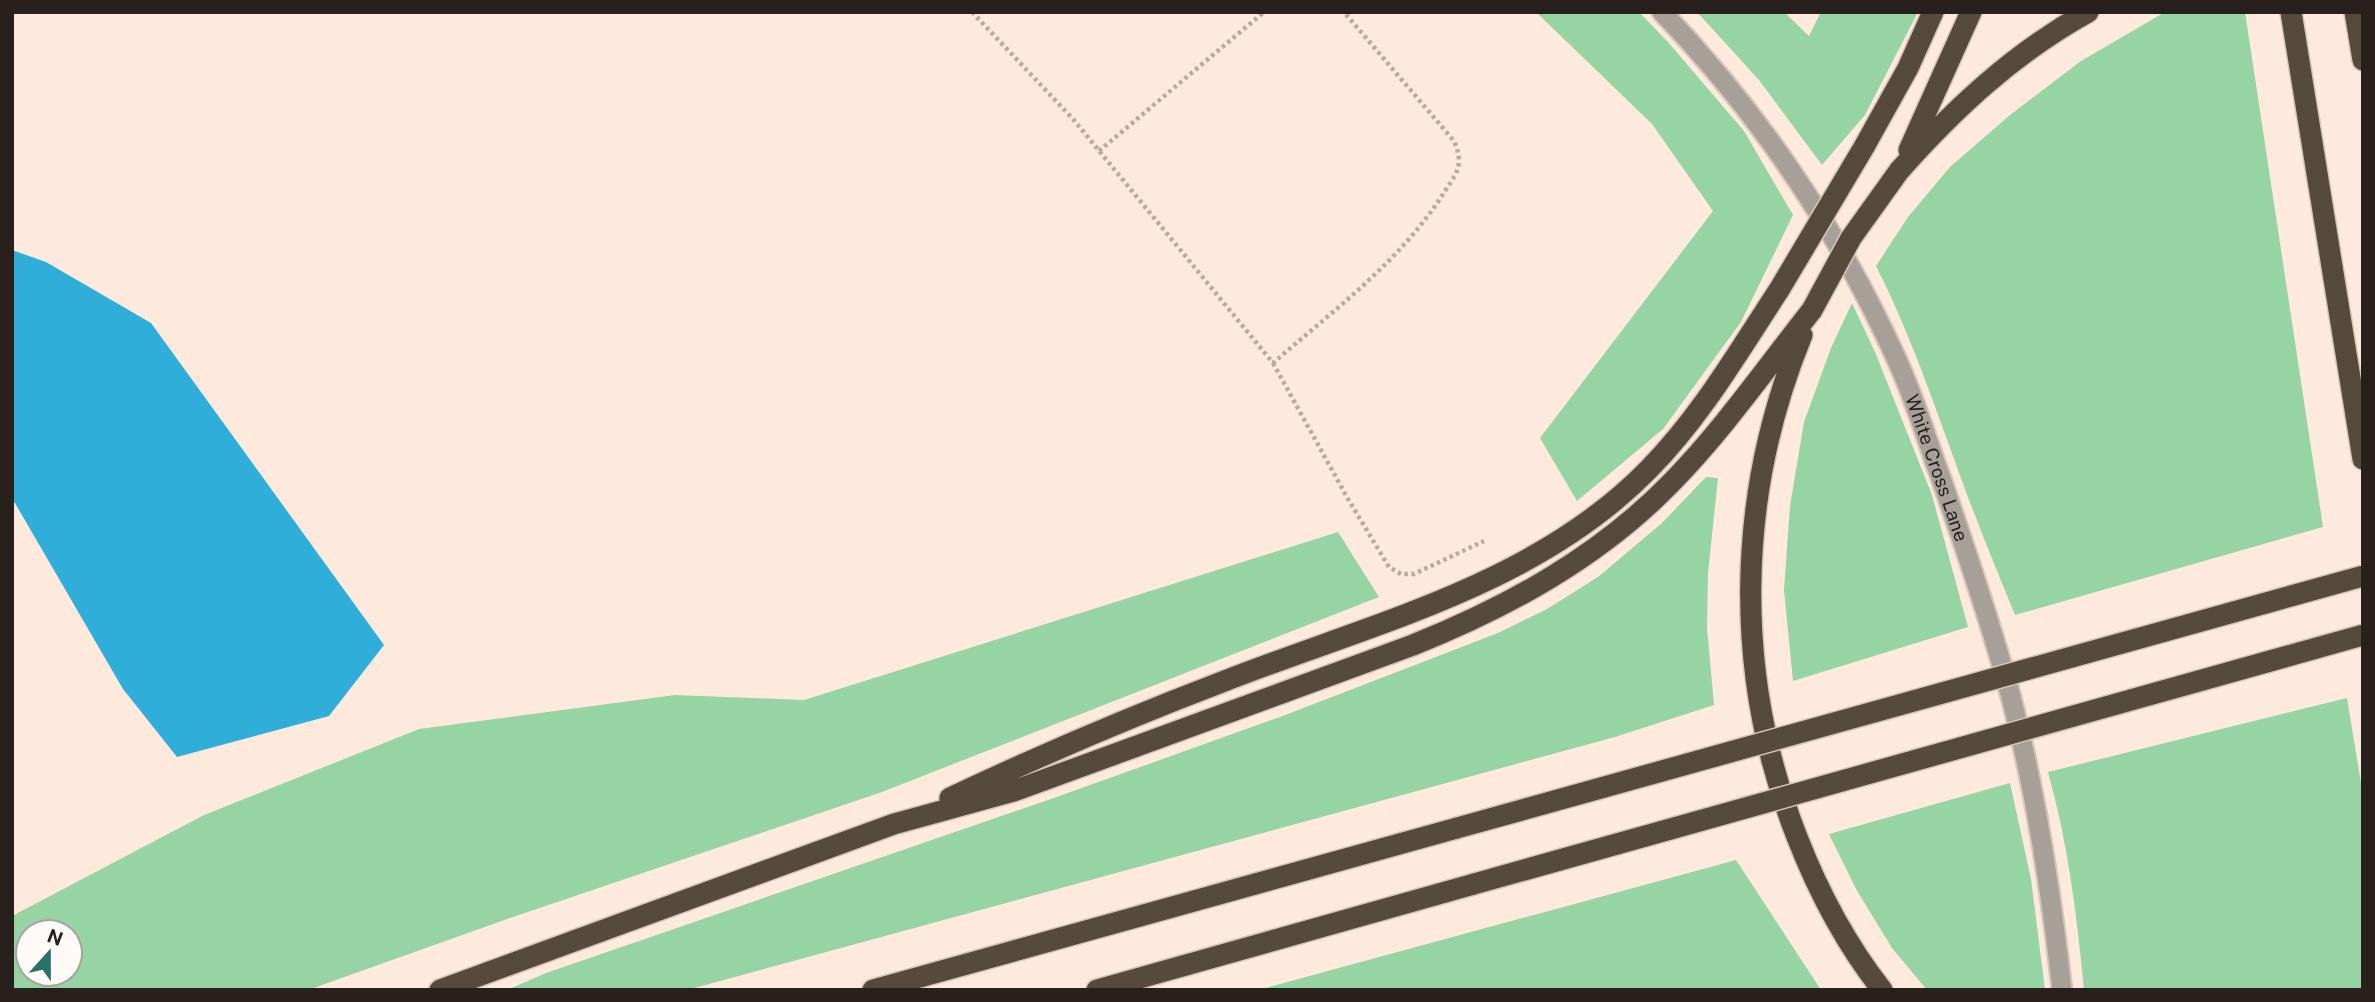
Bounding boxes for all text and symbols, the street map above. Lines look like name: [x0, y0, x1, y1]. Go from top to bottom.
street label: White Cross Lane: [1901, 391, 1973, 544]
north arrow: [14, 918, 84, 988]
text: N: [44, 924, 66, 950]

